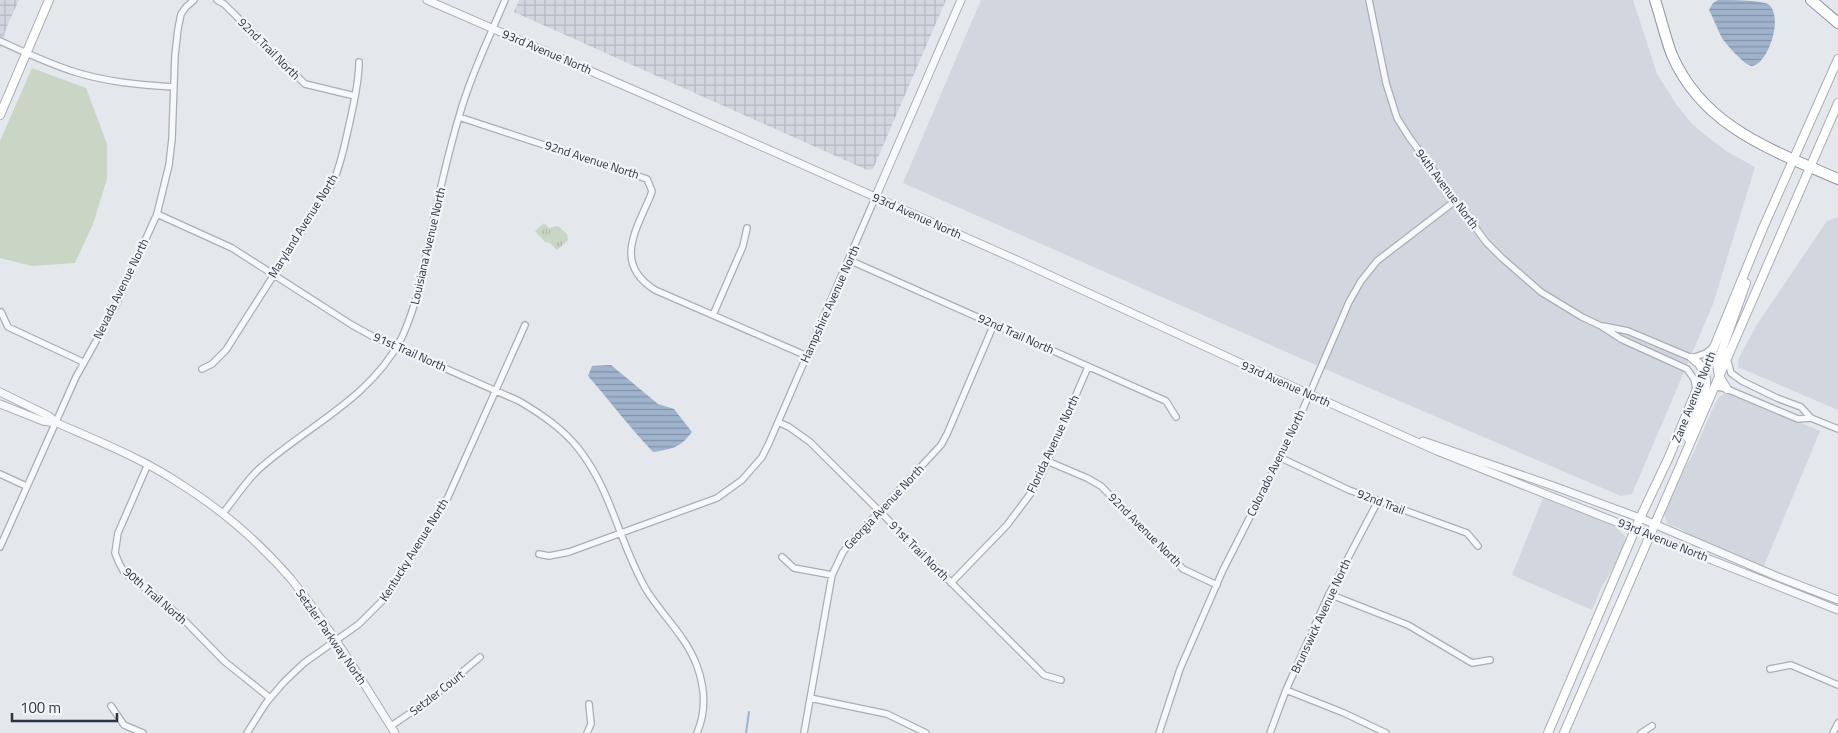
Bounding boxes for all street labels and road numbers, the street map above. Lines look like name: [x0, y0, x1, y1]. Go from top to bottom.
street label: 92nd Trail North: [234, 13, 305, 84]
street label: 93rd Avenue North: [499, 24, 595, 79]
street label: 92nd Avenue North: [542, 135, 642, 184]
street label: 94th Avenue North: [1411, 145, 1484, 233]
street label: Maryland Avenue North: [263, 170, 342, 281]
street label: Louisiana Avenue North: [405, 185, 450, 306]
street label: 93rd Avenue North: [870, 187, 965, 244]
street label: Nevada Avenue North: [88, 235, 153, 342]
street label: Hampshire Avenue North: [795, 242, 864, 366]
street label: 92nd Trail North: [975, 308, 1057, 359]
street label: 91st Trail North: [370, 327, 450, 376]
street label: Zane Avenue North: [1667, 348, 1721, 445]
street label: 93rd Avenue North: [1239, 355, 1334, 412]
street label: Florida Avenue North: [1021, 391, 1084, 496]
street label: Colorado Avenue North: [1241, 406, 1310, 519]
street label: Georgia Avenue North: [839, 460, 928, 554]
street label: 92nd Trail: [1355, 484, 1408, 519]
street label: 92nd Avenue North: [1104, 488, 1187, 571]
street label: Kentucky Avenue North: [374, 494, 453, 605]
street label: 93rd Avenue North: [1615, 513, 1711, 566]
street label: 91st Trail North: [885, 516, 954, 585]
street label: Brunswick Avenue North: [1286, 555, 1356, 676]
street label: 90th Trail North: [119, 562, 192, 629]
street label: Setzler Parkway North: [291, 585, 372, 689]
street label: Setzler Court: [405, 665, 469, 720]

